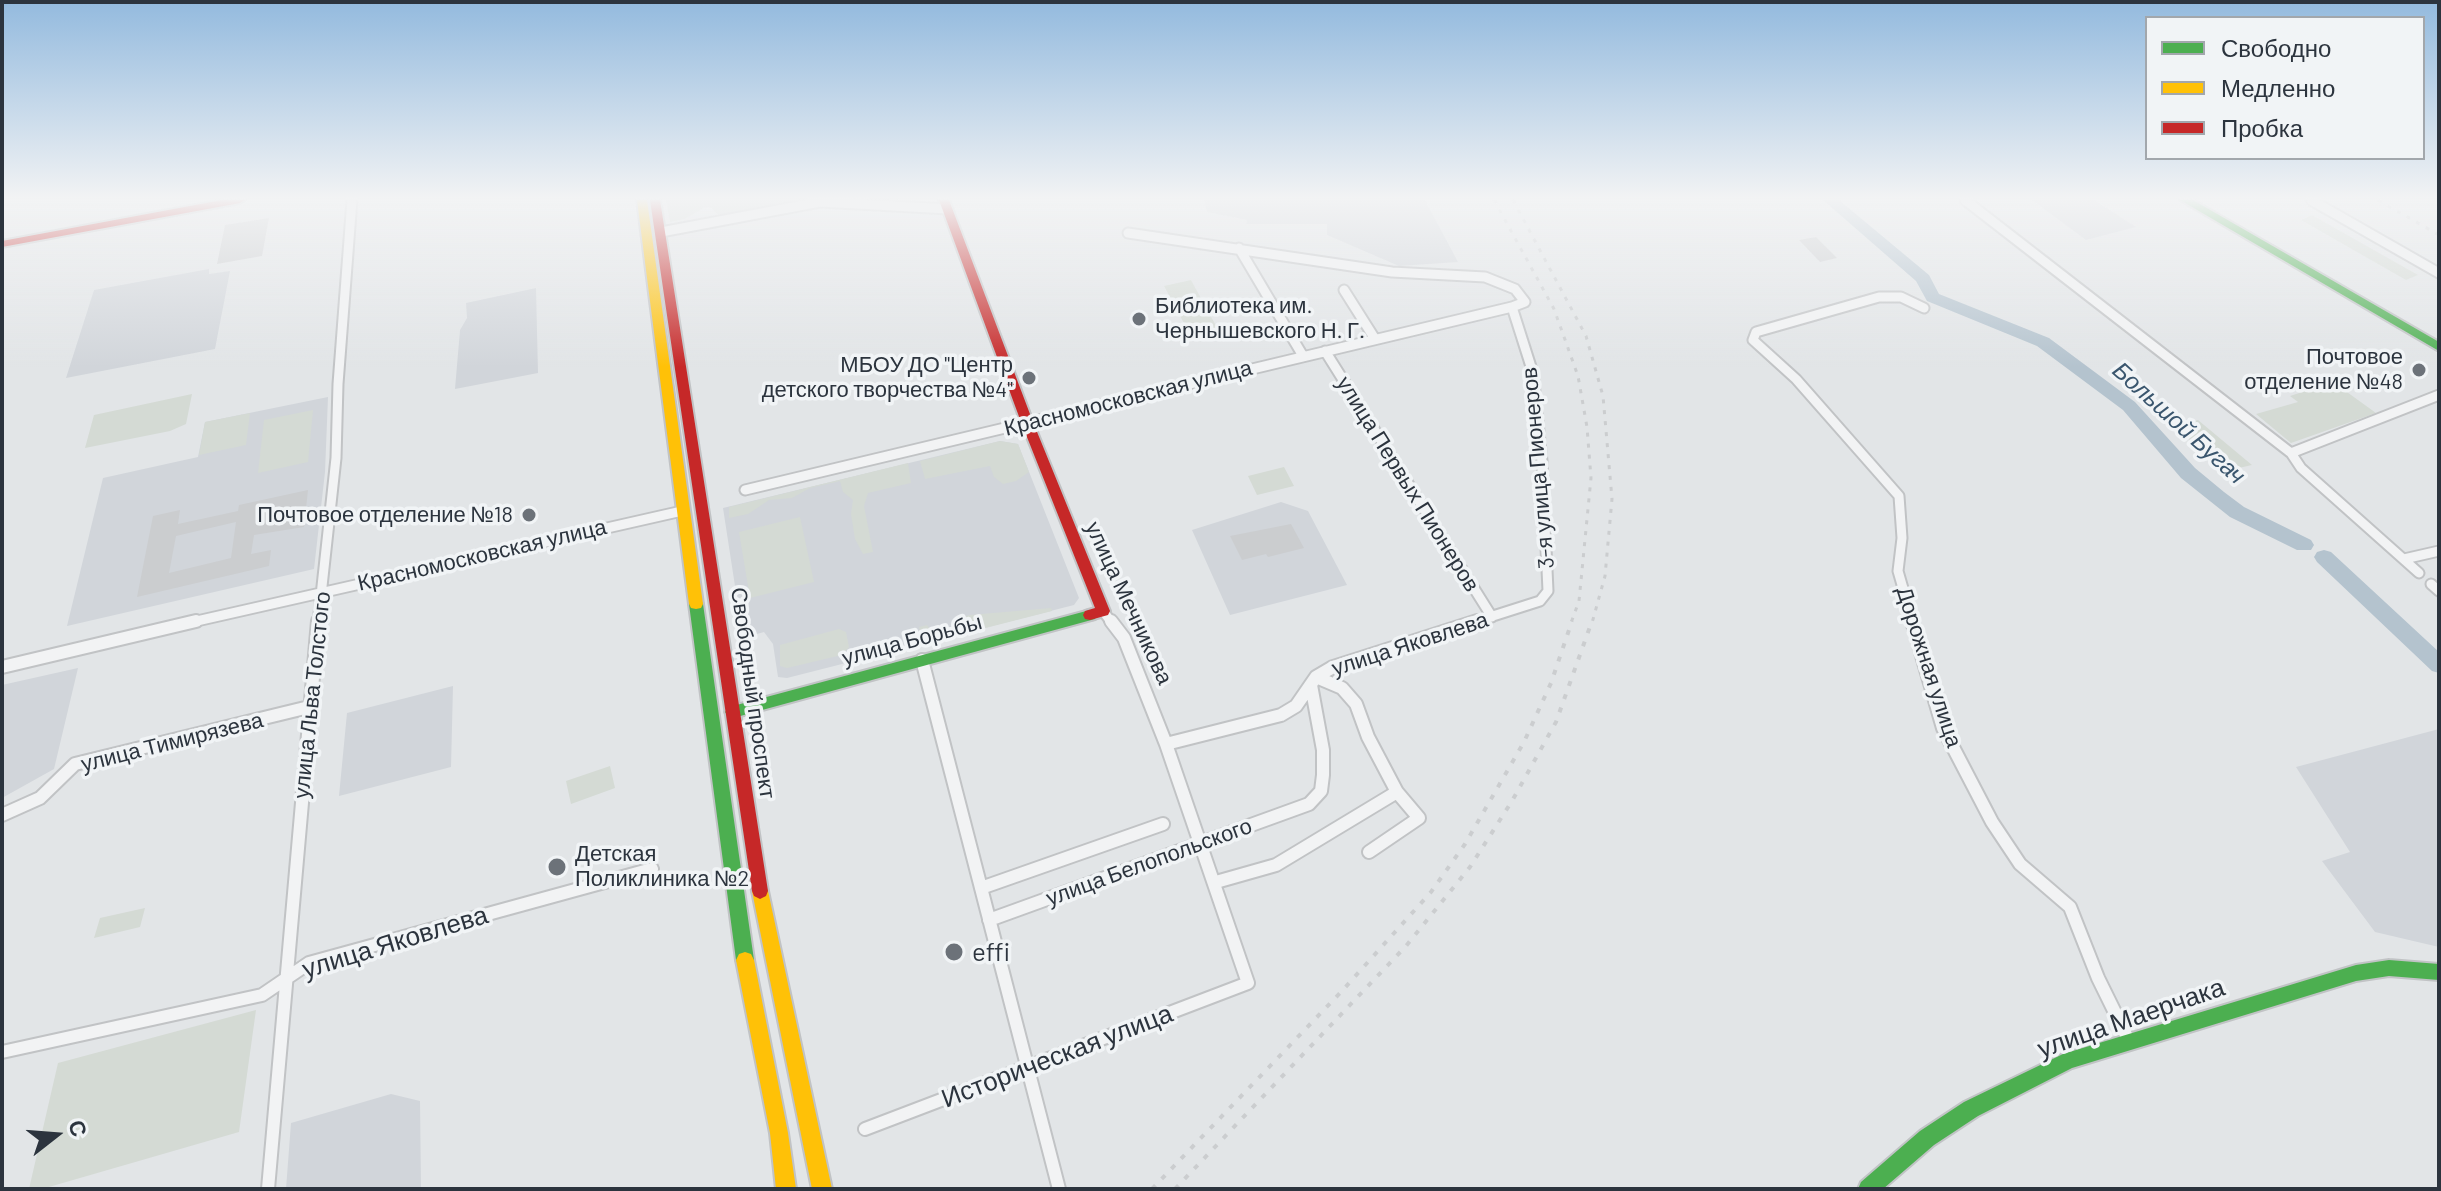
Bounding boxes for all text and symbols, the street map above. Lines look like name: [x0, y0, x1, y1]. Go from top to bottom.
legend: [2145, 16, 2425, 160]
text: Свободно: [2221, 33, 2331, 62]
text: Медленно: [2221, 73, 2335, 102]
text: Пробка: [2221, 113, 2303, 142]
place label: Библиотека им. Чернышевского Н. Г.: [1155, 293, 1365, 344]
marker: Библиотека им. Чернышевского Н. Г.: [1130, 310, 1148, 328]
place label: Почтовое отделение №48: [2244, 344, 2403, 396]
place label: МБОУ ДО "Центр детского творчества №4": [762, 352, 1013, 404]
street label: Красномосковская улица: [1001, 354, 1255, 442]
water label: Большой Бугач: [2107, 356, 2251, 490]
marker: Почтовое отделение №48: [2410, 361, 2428, 379]
street label: 3-я улица Пионеров: [1516, 366, 1560, 570]
marker: МБОУ ДО "Центр детского творчества №4": [1020, 369, 1038, 387]
street label: улица Первых Пионеров: [1331, 371, 1485, 597]
place label: Почтовое отделение №18: [257, 502, 513, 528]
marker: Почтовое отделение №18: [520, 506, 538, 524]
street label: Красномосковская улица: [355, 513, 609, 597]
street label: улица Мечникова: [1080, 517, 1178, 689]
street label: Дорожная улица: [1891, 583, 1967, 751]
street label: Свободный проспект: [725, 586, 781, 800]
street label: улица Льва Толстого: [288, 590, 336, 800]
street label: улица Яковлева: [1329, 606, 1491, 682]
street label: улица Борьбы: [839, 609, 985, 671]
street label: улица Тимирязева: [78, 707, 266, 777]
street label: улица Белопольского: [1043, 812, 1255, 912]
place label: Детская Поликлиника №2: [575, 841, 749, 892]
marker: Детская Поликлиника №2: [546, 856, 568, 878]
street label: улица Яковлева: [298, 899, 492, 985]
place label: effi: [972, 936, 1010, 968]
marker: effi: [943, 941, 965, 963]
street label: улица Маерчака: [2033, 971, 2229, 1065]
street label: Историческая улица: [937, 998, 1177, 1114]
north arrow: [16, 1095, 96, 1175]
text: С: [64, 1117, 94, 1139]

